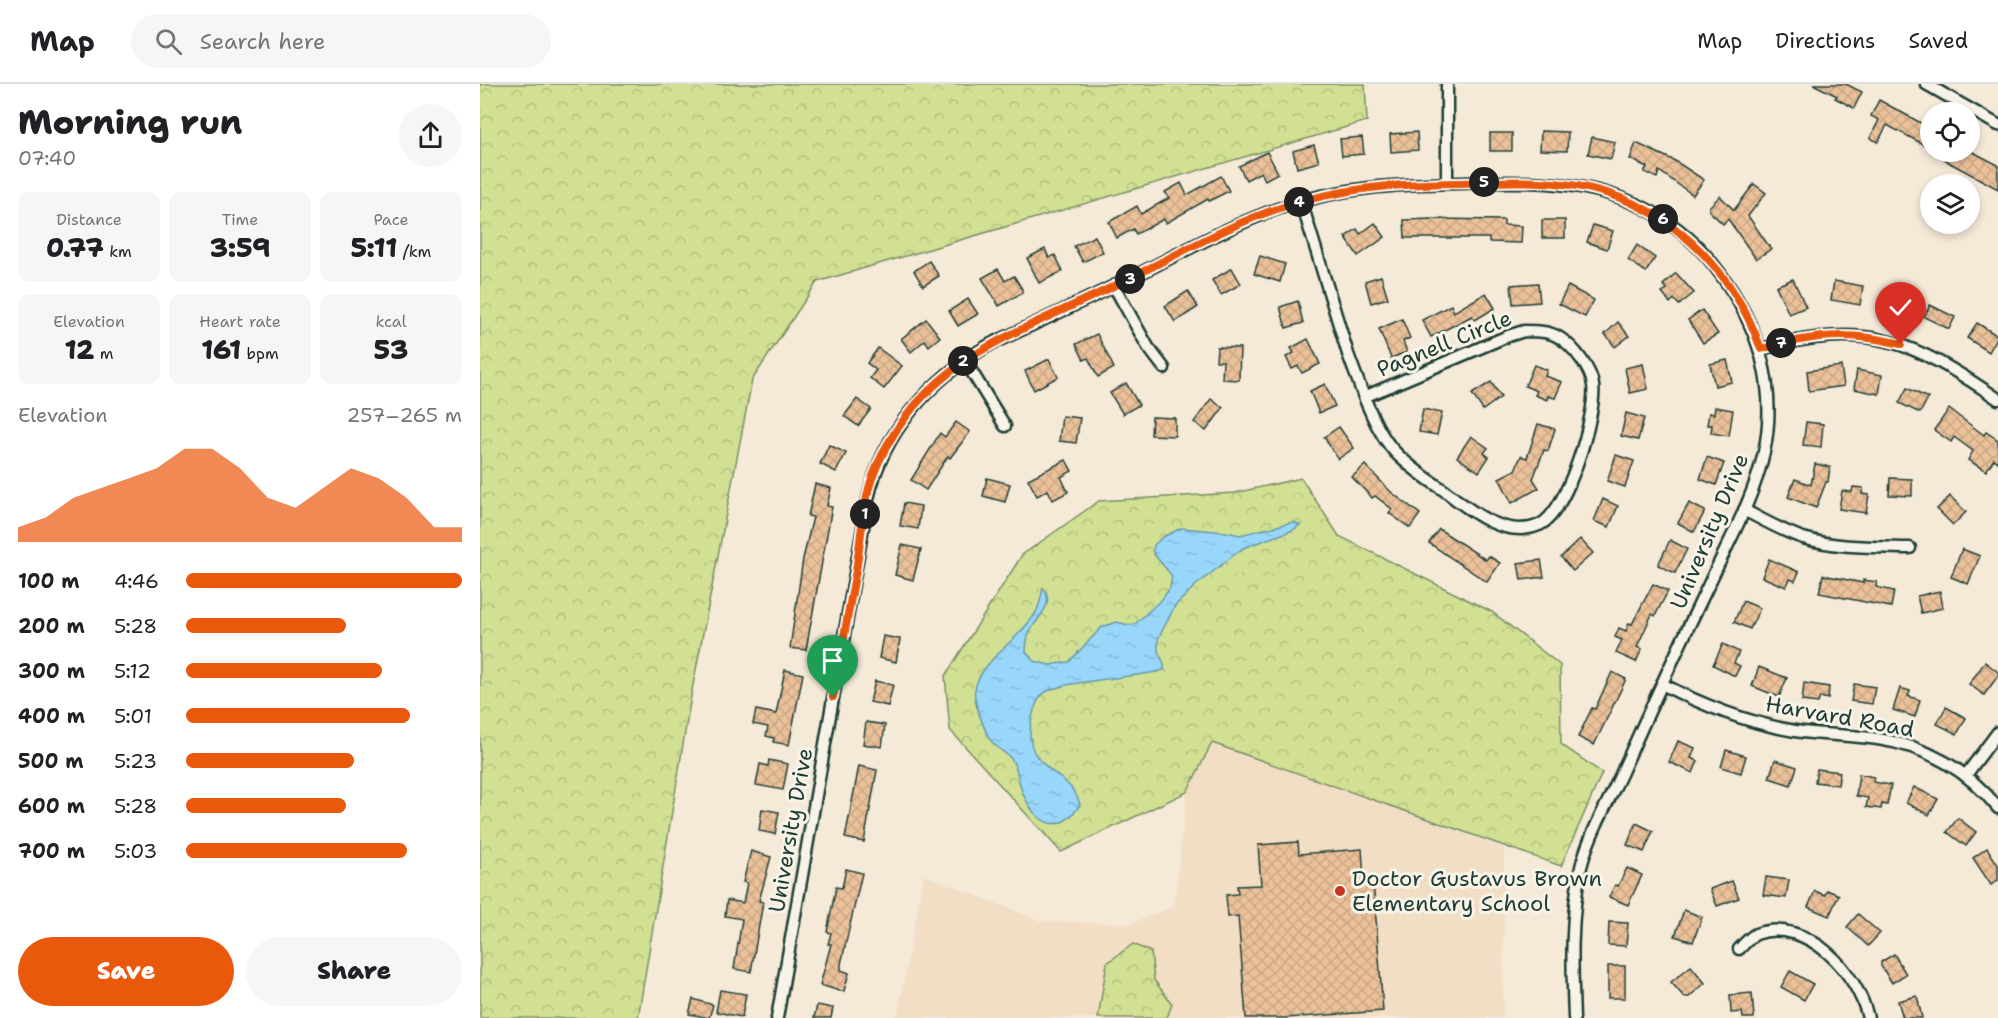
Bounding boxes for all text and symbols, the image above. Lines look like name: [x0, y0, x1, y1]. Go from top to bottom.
search box: [131, 14, 551, 68]
text: Map: [30, 22, 95, 60]
icon: search: [152, 25, 185, 58]
text: Search here: [200, 27, 325, 56]
text: Map: [1697, 27, 1742, 55]
text: Directions: [1775, 27, 1875, 55]
text: Saved: [1908, 27, 1968, 55]
text: Morning run: [18, 100, 242, 145]
map controls: [1920, 102, 1980, 234]
button: locate: [1920, 102, 1980, 162]
button: share: [399, 104, 462, 167]
text: 07:40: [18, 145, 76, 171]
pin: 5: [1469, 167, 1499, 197]
text: 5: [1479, 171, 1489, 192]
button: layers: [1920, 174, 1980, 234]
pin: 4: [1284, 187, 1314, 217]
text: 4: [1293, 191, 1305, 212]
pin: 6: [1648, 204, 1678, 234]
text: 6: [1657, 208, 1669, 229]
text: Distance: [56, 209, 122, 230]
text: Time: [222, 209, 258, 230]
text: Pace: [373, 209, 409, 230]
text: 0.77: [46, 230, 104, 265]
text: 3:59: [210, 230, 270, 265]
text: 5:11: [351, 230, 397, 265]
text: km: [104, 241, 132, 262]
text: /km: [397, 241, 431, 262]
pin: 3: [1115, 264, 1145, 294]
text: 3: [1124, 268, 1136, 289]
pin: [1875, 282, 1926, 344]
icon: check: [1884, 291, 1917, 324]
street label: Pagnell Circle: [1373, 303, 1516, 384]
text: Elevation: [53, 311, 125, 332]
text: Heart rate: [199, 311, 281, 332]
text: kcal: [375, 311, 407, 332]
pin: 7: [1766, 328, 1796, 358]
text: 12: [65, 332, 94, 367]
text: 161: [201, 332, 241, 367]
text: 53: [374, 332, 408, 367]
text: 7: [1775, 332, 1787, 353]
text: m: [94, 343, 113, 364]
text: bpm: [241, 343, 279, 364]
pin: 2: [948, 346, 978, 376]
text: 2: [957, 350, 969, 371]
text: Elevation: [18, 402, 108, 428]
text: 257–265 m: [347, 402, 462, 428]
street label: University Drive: [1664, 449, 1755, 614]
pin: 1: [850, 499, 880, 529]
text: 1: [861, 503, 869, 524]
text: 100 m: [18, 568, 80, 594]
text: 4:46: [114, 568, 159, 594]
text: 200 m: [18, 613, 85, 639]
text: 5:28: [114, 613, 157, 639]
pin: [807, 635, 858, 697]
icon: arrive: [816, 644, 849, 677]
text: 300 m: [18, 658, 85, 684]
text: 5:12: [114, 658, 151, 684]
street label: Harvard Road: [1763, 689, 1917, 744]
text: 400 m: [18, 703, 85, 729]
text: 5:01: [114, 703, 152, 729]
street label: University Drive: [762, 746, 819, 915]
text: 500 m: [18, 748, 84, 774]
text: 5:23: [114, 748, 157, 774]
text: 600 m: [18, 793, 85, 819]
text: 5:28: [114, 793, 157, 819]
text: 700 m: [18, 838, 85, 864]
text: 5:03: [114, 838, 157, 864]
place label: Doctor Gustavus Brown Elementary School: [1352, 864, 1602, 918]
marker: Doctor Gustavus Brown Elementary School: [1333, 884, 1347, 898]
button: Save: [18, 937, 234, 1006]
button: Share: [246, 937, 462, 1006]

